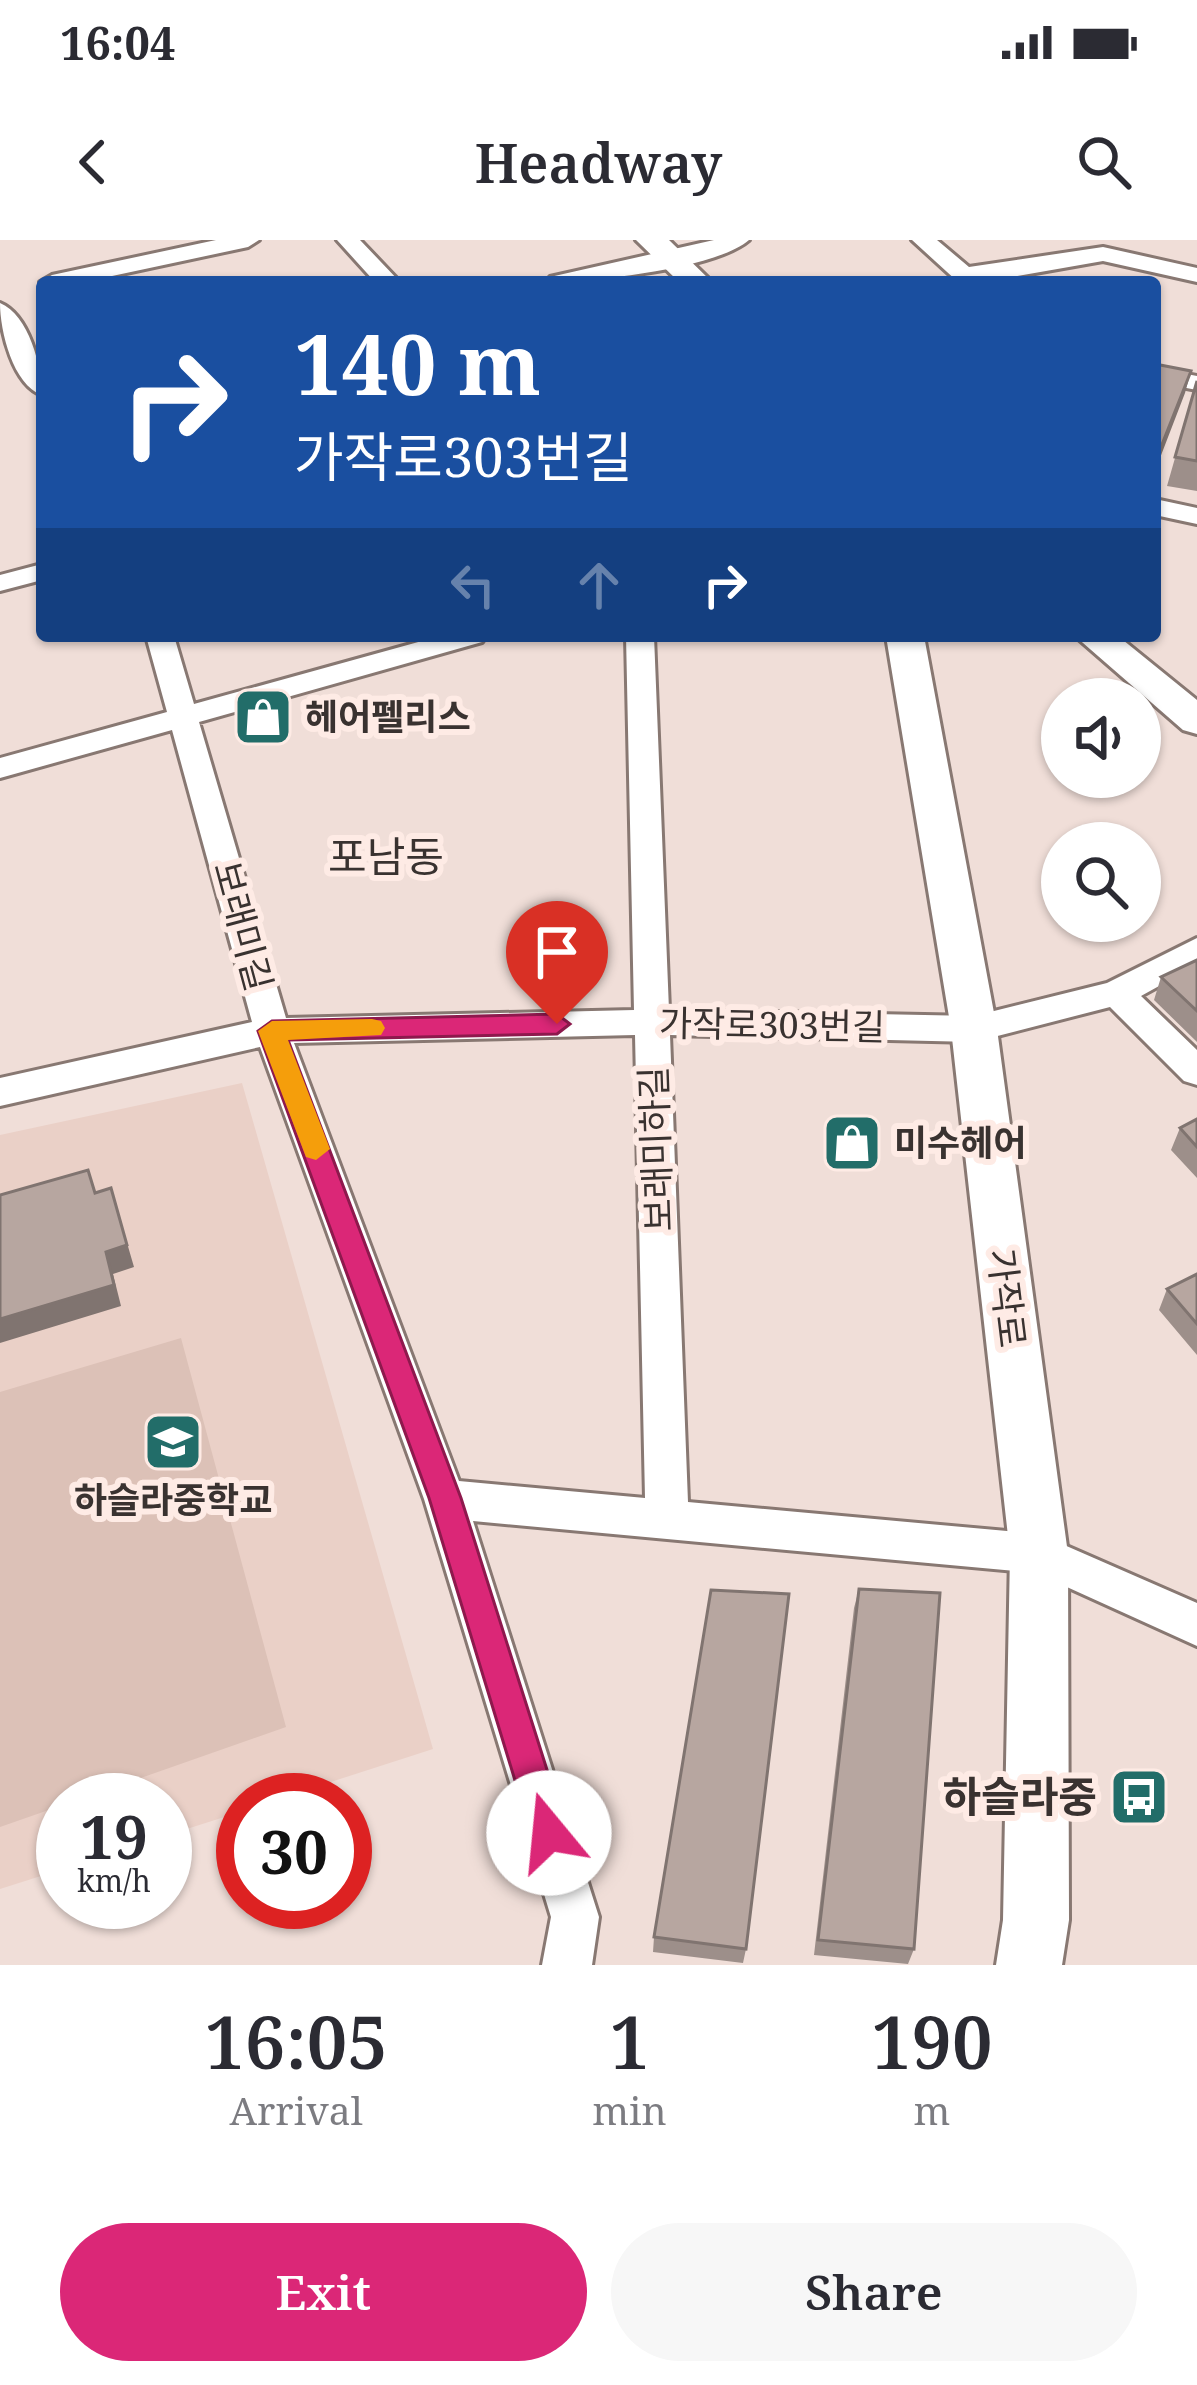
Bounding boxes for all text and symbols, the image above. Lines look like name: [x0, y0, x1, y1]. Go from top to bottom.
text: 16:04: [60, 12, 175, 73]
text: Headway: [475, 125, 722, 199]
icon: back: [60, 129, 126, 195]
icon: search: [1071, 129, 1137, 195]
text: 140 m: [294, 305, 541, 420]
icon: right: [96, 324, 252, 480]
text: 가작로303번길: [294, 419, 633, 493]
icon: left: [440, 552, 506, 618]
icon: ahead: [566, 552, 632, 618]
icon: right: [692, 552, 758, 618]
map controls: [1041, 678, 1161, 942]
button: sound: [1041, 678, 1161, 798]
shop icon: 헤어펠리스: [232, 686, 294, 748]
place label: 헤어펠리스: [305, 692, 471, 741]
button: search: [1041, 822, 1161, 942]
district label: 포남동: [328, 827, 444, 884]
street label: 보래미길: [203, 856, 284, 996]
pin: [506, 901, 608, 1024]
icon: arrive: [524, 919, 590, 985]
street label: 가작로303번길: [659, 998, 885, 1051]
street label: 보래미하길: [628, 1065, 683, 1233]
shop icon: 미수헤어: [821, 1112, 883, 1174]
place label: 미수헤어: [894, 1118, 1026, 1167]
street label: 가작로: [977, 1246, 1038, 1350]
school or university icon: 하슬라중학교: [142, 1411, 204, 1473]
place label: 하슬라중학교: [74, 1475, 272, 1524]
bus stop icon: 하슬라중: [1108, 1766, 1170, 1828]
place label: 하슬라중: [942, 1767, 1097, 1824]
position arrow: [486, 1770, 612, 1896]
speed limit sign: 30: [216, 1773, 372, 1929]
text: 19: [80, 1795, 148, 1877]
text: km/h: [77, 1860, 151, 1901]
text: 16:05: [204, 1992, 388, 2090]
text: 1: [609, 1992, 650, 2090]
text: 190: [871, 1992, 993, 2090]
text: Arrival: [229, 2083, 363, 2136]
text: min: [592, 2083, 667, 2136]
text: m: [913, 2083, 950, 2136]
button: Exit: [60, 2223, 587, 2361]
button: Share: [611, 2223, 1137, 2361]

